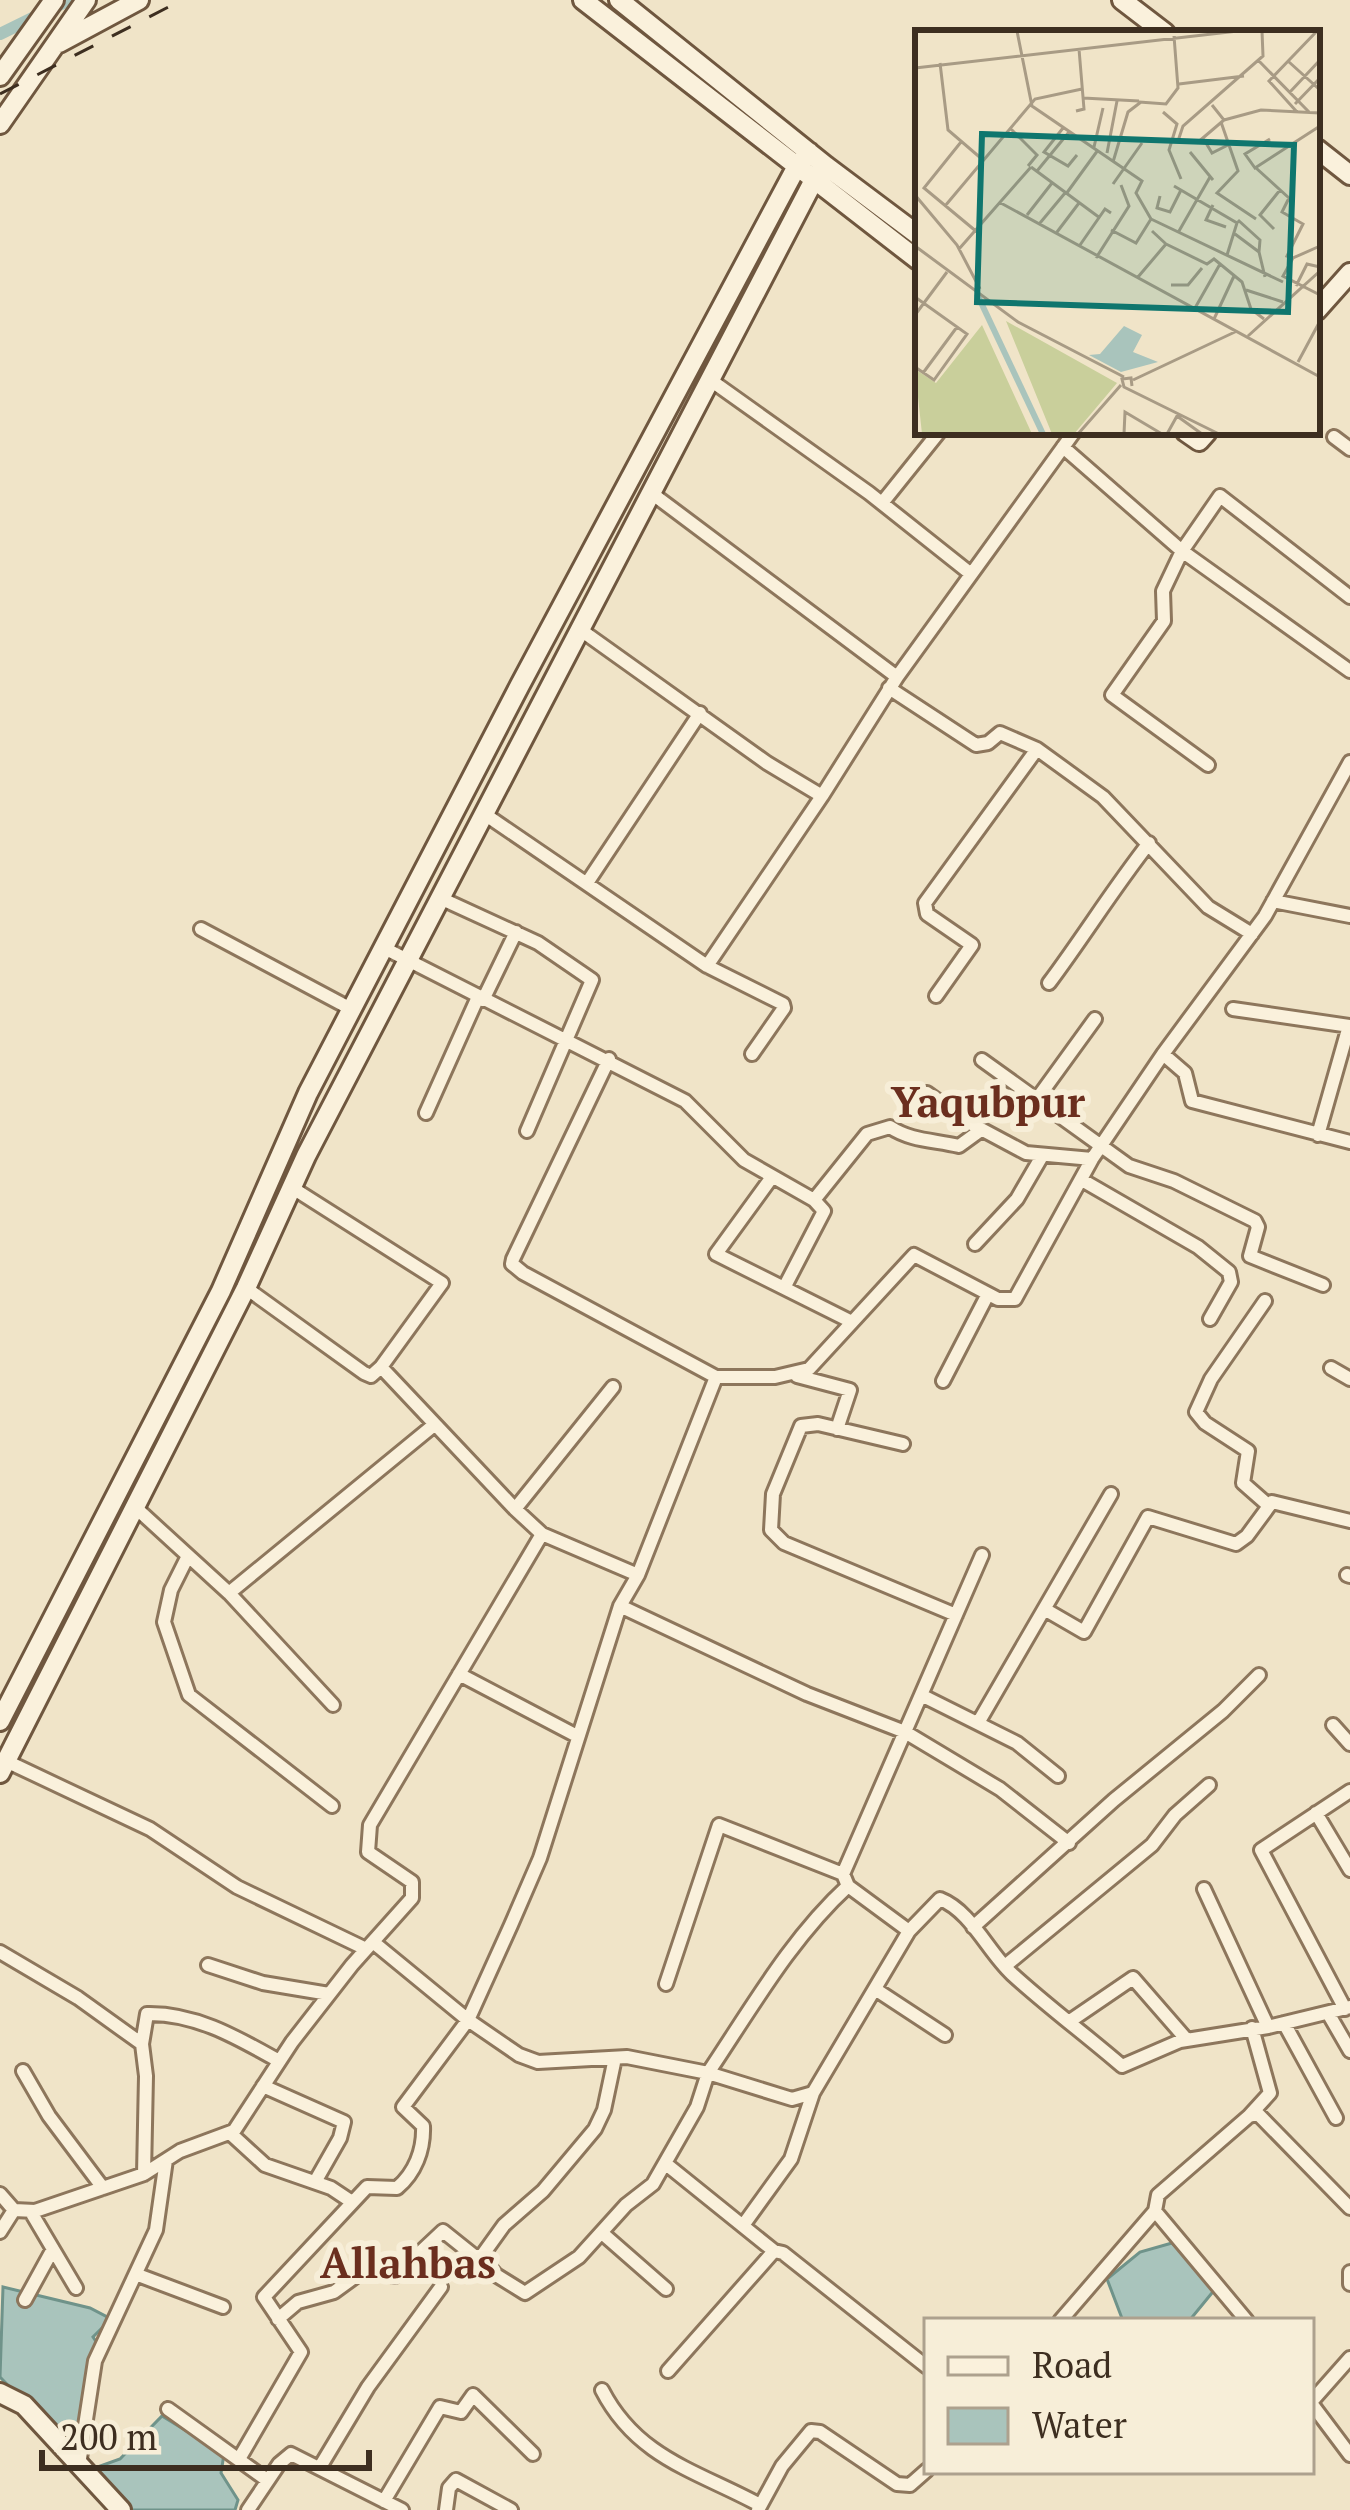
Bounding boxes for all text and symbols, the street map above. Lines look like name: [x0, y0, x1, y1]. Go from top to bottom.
inset map: [915, 30, 1320, 435]
district label: Yaqubpur: [891, 1073, 1085, 1129]
district label: Allahbas: [320, 2234, 496, 2290]
legend: [924, 2318, 1314, 2474]
text: Road: [1032, 2341, 1112, 2388]
scale bar: [42, 2396, 369, 2470]
text: Water: [1032, 2401, 1127, 2448]
text: 200 m: [60, 2413, 157, 2460]

